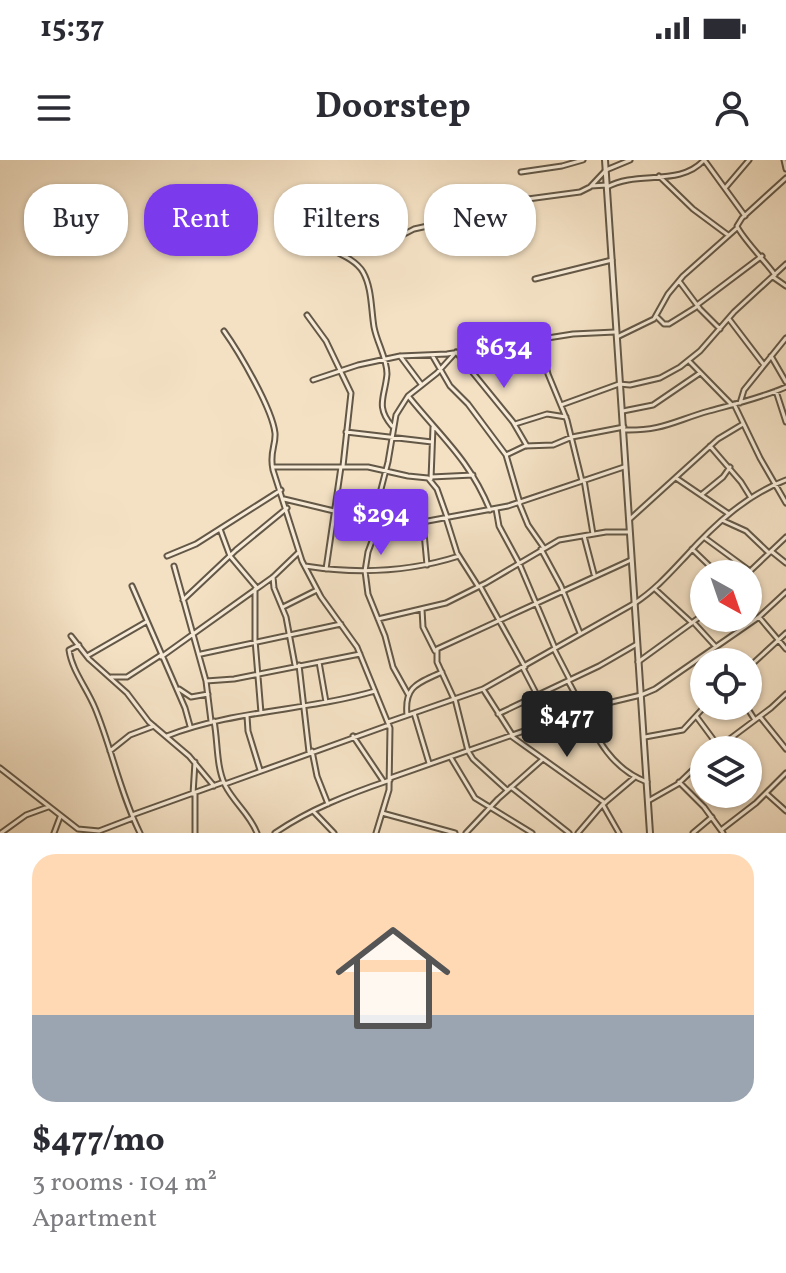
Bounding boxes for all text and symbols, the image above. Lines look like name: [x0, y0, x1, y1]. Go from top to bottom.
text: 15:37: [40, 7, 105, 49]
text: Doorstep: [315, 83, 471, 133]
icon: menu: [32, 86, 76, 130]
icon: person: [710, 86, 754, 130]
chip: Buy: [24, 184, 128, 256]
chip: Rent: [144, 184, 258, 256]
chip: Filters: [274, 184, 408, 256]
chip: New: [424, 184, 536, 256]
pin: $634: [457, 322, 551, 390]
text: $634: [475, 330, 533, 366]
pin: $294: [334, 489, 428, 557]
text: $294: [352, 497, 410, 533]
north arrow: [690, 560, 762, 632]
map controls: [690, 560, 762, 808]
button: locate: [690, 648, 762, 720]
pin: $477: [520, 691, 614, 759]
text: $477: [540, 699, 594, 735]
button: layers: [690, 736, 762, 808]
icon: home: [321, 906, 465, 1050]
text: $477/mo: [32, 1118, 165, 1165]
text: 3 rooms · 104 m²: [32, 1165, 217, 1201]
text: Apartment: [32, 1201, 157, 1237]

